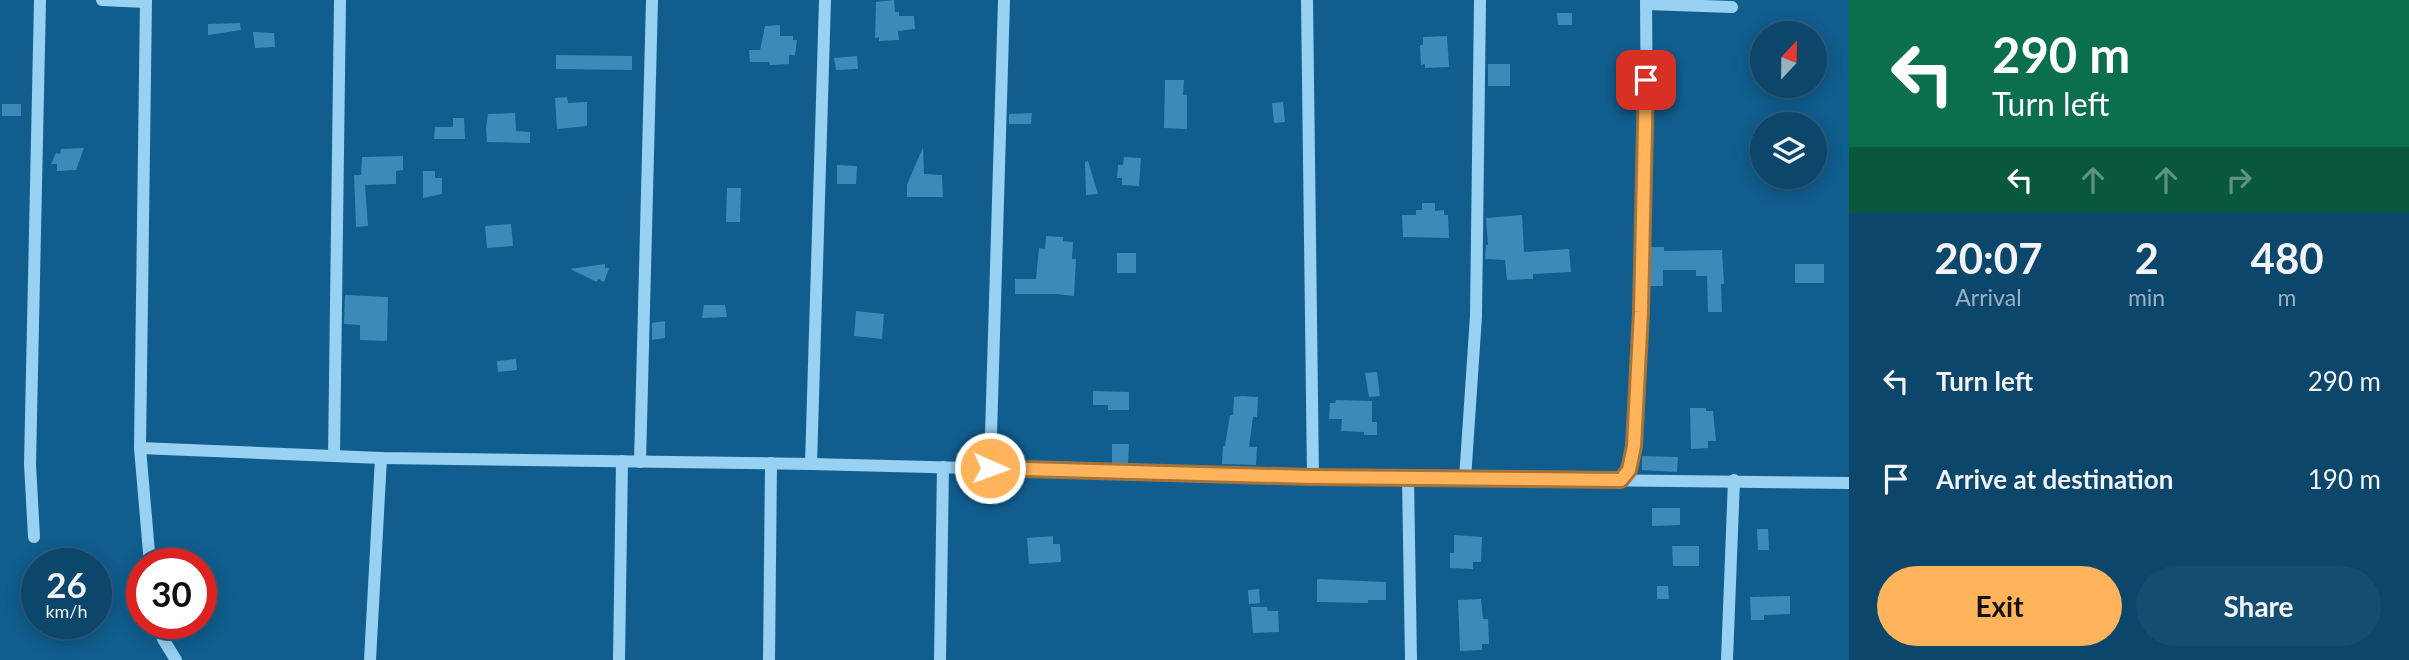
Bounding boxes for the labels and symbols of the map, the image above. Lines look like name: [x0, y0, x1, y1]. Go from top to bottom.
north arrow: [1750, 21, 1827, 98]
pin: [1616, 50, 1676, 110]
position arrow: [953, 431, 1027, 505]
speed limit sign: 30: [126, 548, 217, 639]

